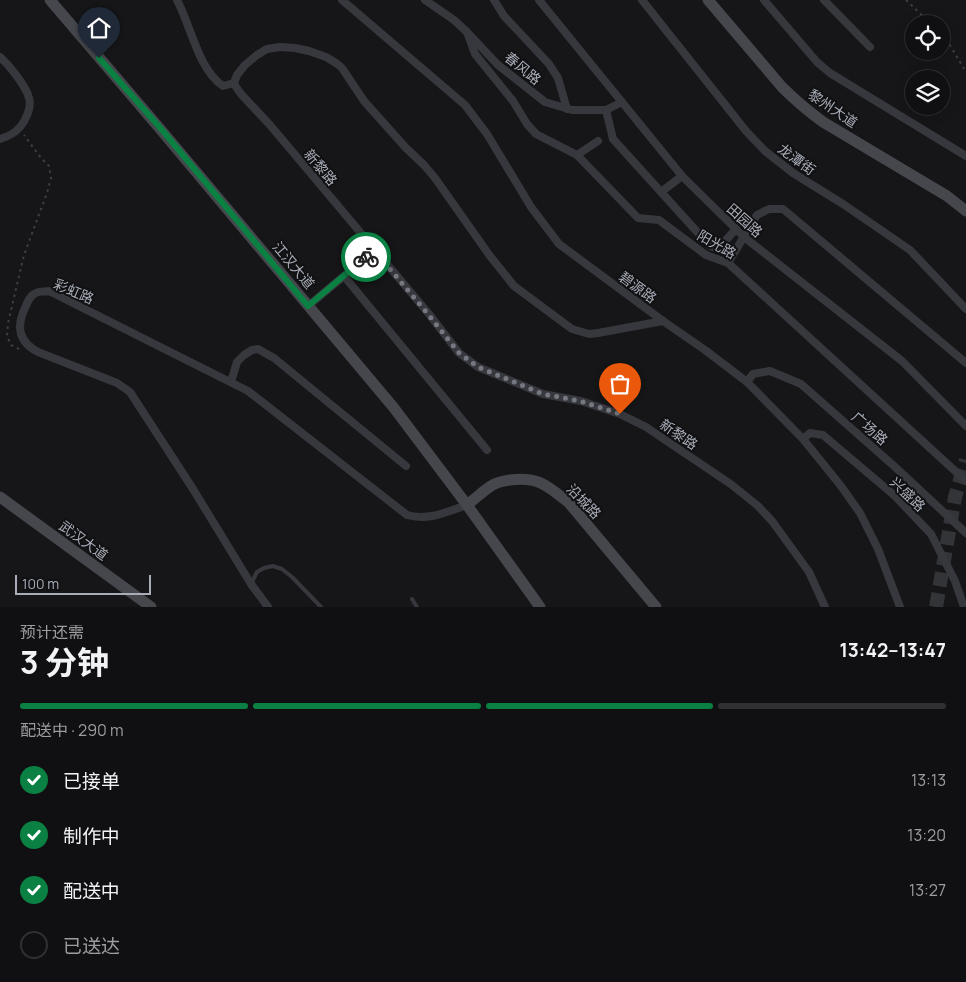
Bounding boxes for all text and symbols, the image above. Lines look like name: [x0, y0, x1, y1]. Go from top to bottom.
pin: [78, 7, 120, 58]
icon: home: [85, 14, 113, 42]
map controls: [905, 15, 950, 115]
button: locate: [905, 15, 950, 60]
street label: 春风路: [501, 47, 545, 89]
button: layers: [905, 70, 950, 115]
street label: 黎州大道: [804, 84, 862, 132]
street label: 龙潭街: [774, 139, 820, 179]
street label: 新黎路: [300, 145, 342, 189]
street label: 田园路: [723, 199, 767, 241]
street label: 阳光路: [694, 225, 740, 263]
courier: [341, 232, 391, 282]
street label: 江汉大道: [269, 237, 319, 293]
icon: bike: [352, 243, 380, 271]
street label: 碧源路: [615, 267, 661, 307]
street label: 彩虹路: [51, 274, 97, 308]
pin: [599, 363, 641, 414]
icon: bag: [606, 370, 634, 398]
street label: 广场路: [848, 407, 892, 449]
street label: 新黎路: [656, 414, 702, 454]
street label: 兴盛路: [886, 473, 930, 515]
street label: 沿城路: [563, 479, 605, 523]
street label: 武汉大道: [56, 516, 112, 564]
scale bar: [15, 572, 151, 595]
text: 100 m: [22, 574, 59, 593]
text: 预计还需: [20, 621, 84, 643]
text: 13:42–13:47: [840, 637, 946, 663]
text: 3 分钟: [20, 640, 109, 684]
text: 配送中 · 290 m: [20, 719, 124, 741]
icon: check: [20, 766, 48, 794]
text: 已接单: [63, 768, 120, 794]
text: 13:13: [911, 769, 946, 791]
icon: check: [20, 821, 48, 849]
text: 制作中: [63, 823, 120, 849]
text: 13:20: [907, 824, 946, 846]
icon: check: [20, 876, 48, 904]
text: 配送中: [63, 878, 120, 904]
text: 13:27: [909, 879, 946, 901]
text: 已送达: [63, 933, 120, 959]

